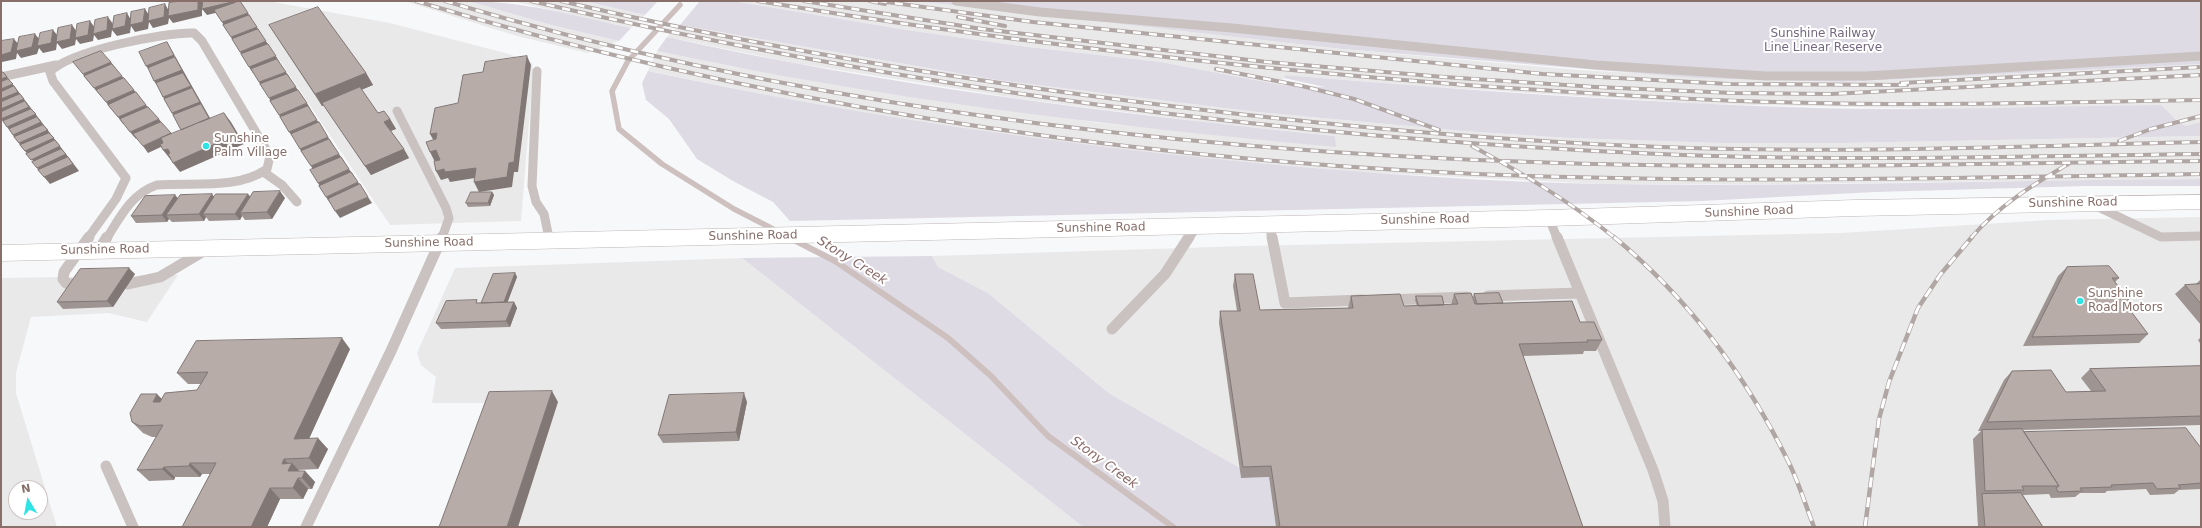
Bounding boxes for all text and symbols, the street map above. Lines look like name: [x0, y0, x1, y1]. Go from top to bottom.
park label: Sunshine Railway Line Linear Reserve: [1764, 27, 1882, 55]
place label: Sunshine Palm Village: [214, 132, 287, 160]
marker: Sunshine Palm Village: [201, 141, 211, 151]
street label: Sunshine Road: [2028, 195, 2118, 211]
street label: Sunshine Road: [1704, 203, 1794, 221]
street label: Sunshine Road: [1380, 212, 1470, 228]
street label: Sunshine Road: [1056, 220, 1146, 236]
street label: Sunshine Road: [708, 228, 798, 244]
water label: Stony Creek: [814, 233, 890, 289]
street label: Sunshine Road: [384, 235, 474, 251]
street label: Sunshine Road: [60, 242, 150, 258]
place label: Sunshine Road Motors: [2088, 287, 2163, 315]
marker: Sunshine Road Motors: [2075, 296, 2085, 306]
water label: Stony Creek: [1067, 433, 1141, 493]
north arrow: [8, 480, 48, 520]
text: N: [20, 481, 32, 496]

